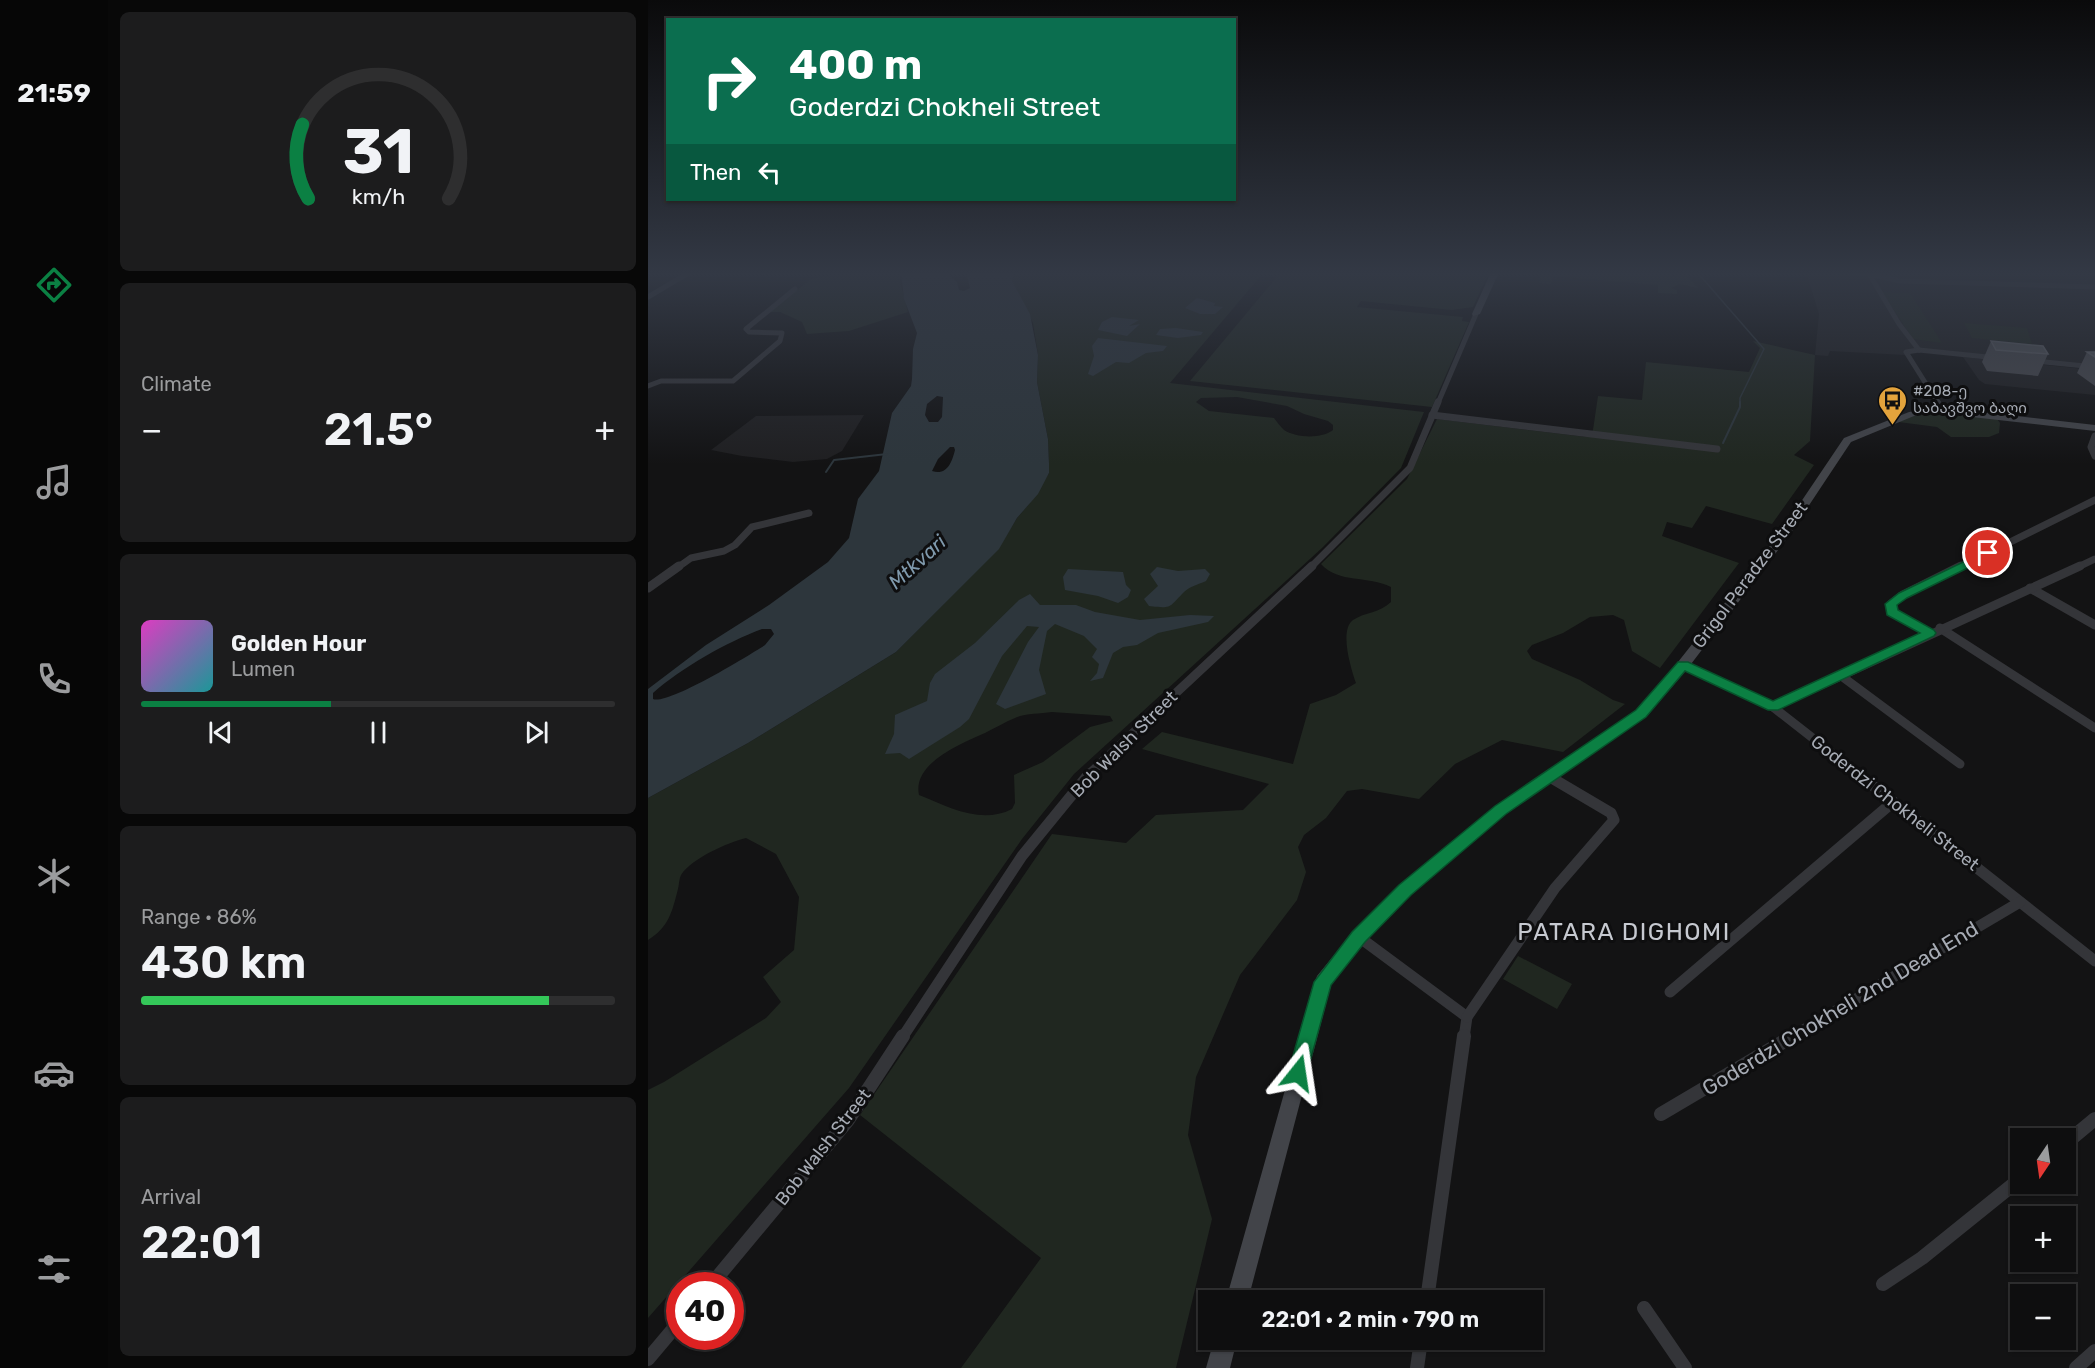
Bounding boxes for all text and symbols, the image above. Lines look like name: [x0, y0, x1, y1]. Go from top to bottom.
text: 400 m: [789, 40, 922, 90]
icon: right: [690, 42, 768, 120]
text: 21:59: [17, 77, 91, 109]
text: Goderdzi Chokheli Street: [789, 91, 1100, 123]
text: 31: [342, 115, 414, 189]
icon: left: [753, 156, 786, 189]
text: Then: [690, 159, 741, 186]
text: km/h: [351, 184, 405, 209]
icon: directions: [33, 264, 75, 306]
text: Climate: [141, 372, 212, 396]
place label: #208-ე საბავშვო ბაღი: [1913, 382, 2027, 417]
bus stop icon: #208-ე საბავშვო ბაღი: [1876, 384, 1908, 426]
text: 21.5°: [324, 403, 433, 456]
text: −: [141, 410, 162, 449]
text: +: [594, 410, 615, 449]
icon: music: [33, 461, 75, 503]
street label: Grigol Peradze Street: [1688, 497, 1812, 653]
pin: [1962, 527, 2013, 578]
water label: Mtkvari: [883, 529, 952, 594]
icon: arrive: [1971, 536, 2004, 569]
text: Golden Hour: [231, 630, 366, 657]
text: Lumen: [231, 657, 295, 681]
icon: phone: [33, 658, 75, 700]
street label: Bob Walsh Street: [1066, 686, 1182, 802]
icon: previous: [204, 716, 237, 749]
icon: pause: [362, 716, 395, 749]
icon: next: [520, 716, 553, 749]
street label: Goderdzi Chokheli Street: [1806, 730, 1984, 876]
icon: climate: [33, 855, 75, 897]
text: Range · 86%: [141, 905, 257, 929]
street label: Goderdzi Chokheli 2nd Dead End: [1698, 916, 1982, 1100]
district label: PATARA DIGHOMI: [1517, 918, 1731, 946]
text: 430 km: [141, 936, 306, 989]
position arrow: [1266, 1041, 1330, 1105]
icon: car: [33, 1052, 75, 1094]
street label: Bob Walsh Street: [771, 1084, 875, 1210]
north arrow: [2010, 1128, 2076, 1194]
map controls: [2010, 1128, 2076, 1350]
text: Arrival: [141, 1185, 201, 1209]
button: +: [2010, 1206, 2076, 1272]
text: 22:01: [141, 1216, 262, 1269]
icon: filters: [33, 1248, 75, 1290]
speed limit sign: 40: [666, 1272, 744, 1350]
button: −: [2010, 1284, 2076, 1350]
text: 22:01 · 2 min · 790 m: [1262, 1306, 1479, 1333]

